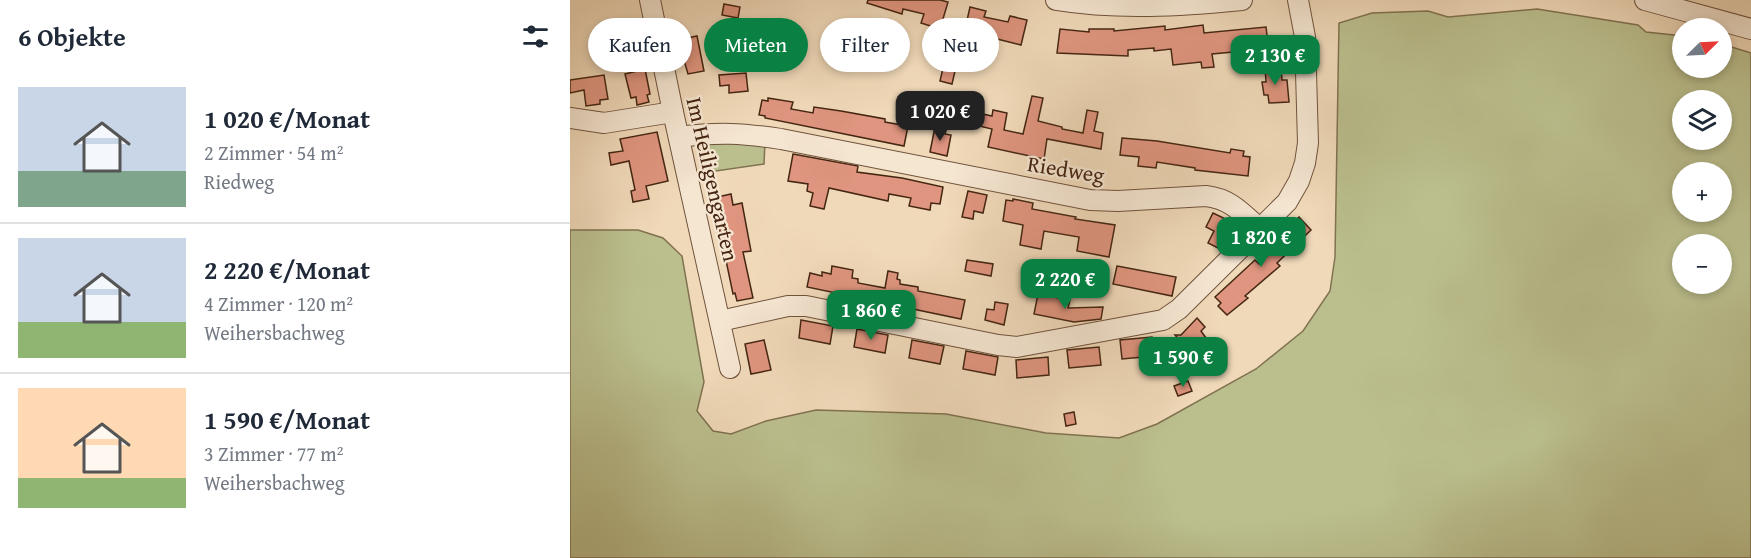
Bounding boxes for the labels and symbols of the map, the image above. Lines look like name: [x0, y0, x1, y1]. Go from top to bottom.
north arrow: [1672, 18, 1732, 78]
pin: 2 130 €: [1220, 35, 1330, 86]
pin: 1 020 €: [885, 91, 995, 142]
street label: Im Heiligengarten: [679, 94, 748, 265]
street label: Riedweg: [1025, 147, 1107, 191]
pin: 1 820 €: [1206, 217, 1316, 268]
pin: 2 220 €: [1010, 259, 1120, 310]
pin: 1 860 €: [816, 290, 926, 341]
pin: 1 590 €: [1128, 337, 1238, 388]

